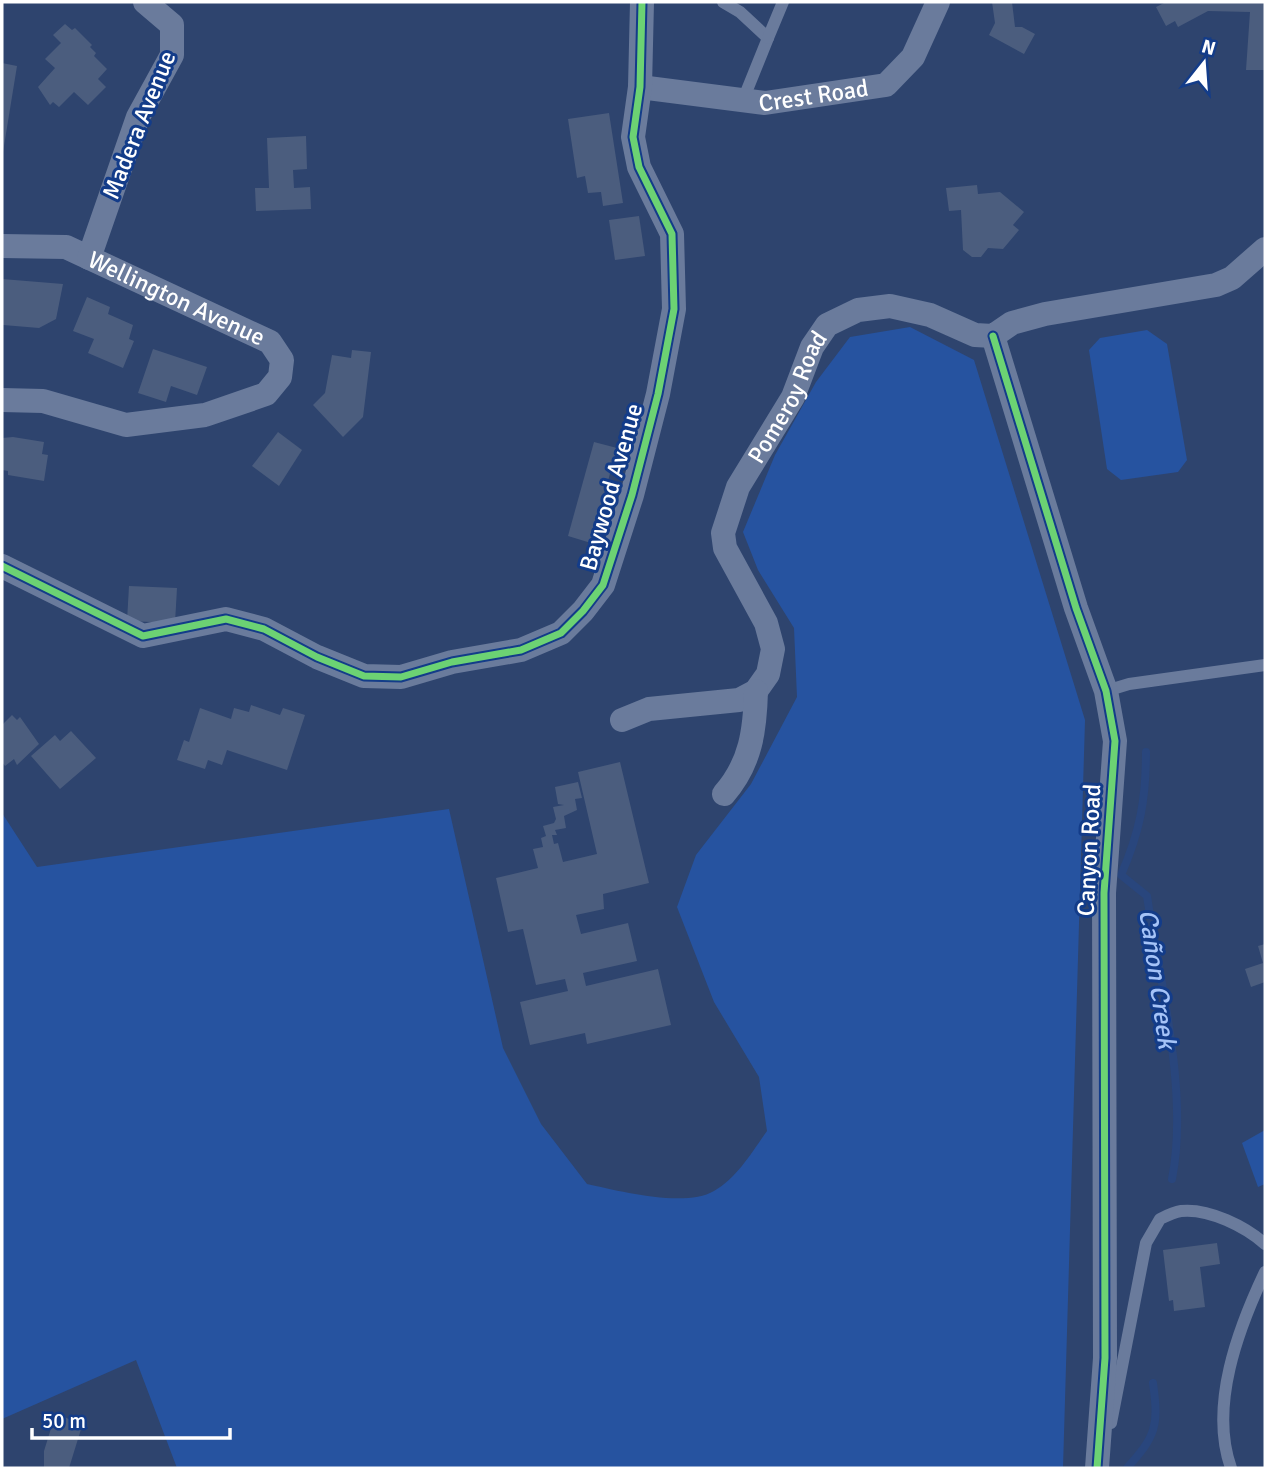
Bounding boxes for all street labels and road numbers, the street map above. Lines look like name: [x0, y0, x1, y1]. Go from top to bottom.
street label: Madera Avenue: [96, 46, 182, 204]
street label: Crest Road: [757, 73, 870, 119]
street label: Wellington Avenue: [83, 244, 270, 353]
street label: Pomeroy Road: [741, 325, 834, 469]
street label: Baywood Avenue: [573, 400, 649, 574]
street label: Canyon Road: [1071, 783, 1107, 917]

